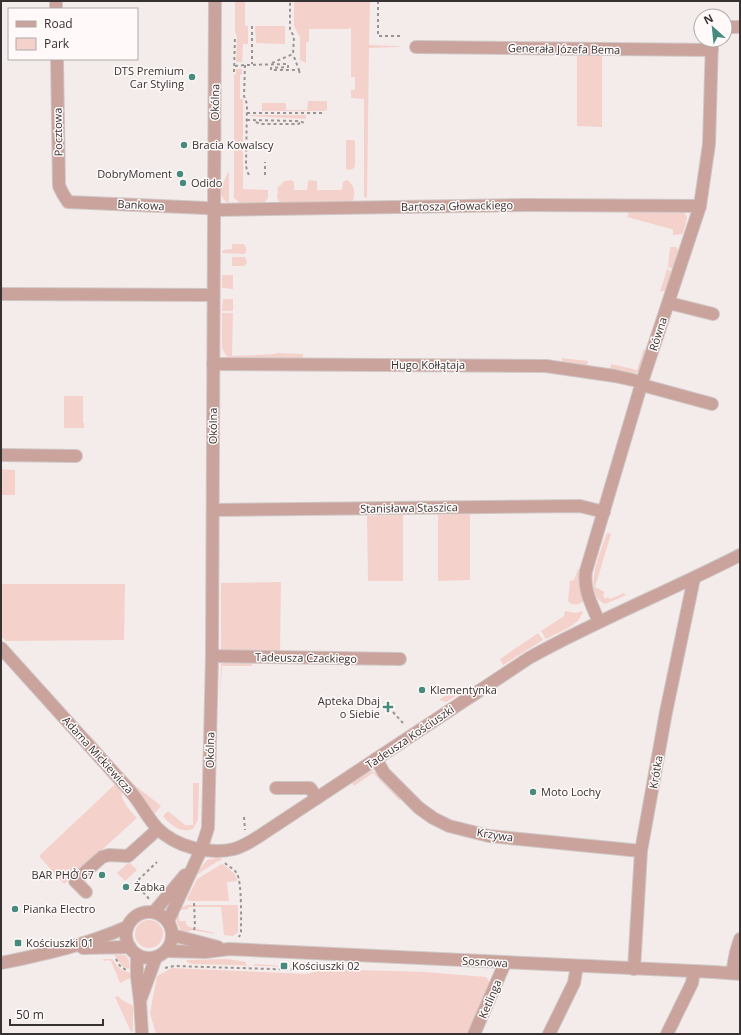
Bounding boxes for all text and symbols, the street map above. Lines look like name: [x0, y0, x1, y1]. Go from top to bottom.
legend: [8, 8, 138, 60]
north arrow: [693, 8, 733, 48]
text: N: [701, 10, 716, 27]
text: Road: [44, 15, 73, 32]
text: Park: [44, 35, 70, 52]
street label: Generała Józefa Bema: [508, 40, 620, 57]
place label: DTS Premium Car Styling: [114, 63, 184, 91]
marker: DTS Premium Car Styling: [187, 72, 197, 82]
street label: Okólna: [207, 84, 222, 120]
street label: Pocztowa: [50, 107, 65, 157]
place label: Bracia Kowalscy: [192, 137, 274, 152]
marker: Bracia Kowalscy: [179, 140, 189, 150]
place label: DobryMoment: [97, 166, 172, 181]
marker: DobryMoment: [175, 169, 185, 179]
place label: Odido: [191, 175, 223, 190]
marker: Odido: [178, 178, 188, 188]
street label: Bankowa: [117, 196, 165, 213]
street label: Bartosza Głowackiego: [401, 197, 514, 214]
street label: Równa: [645, 315, 670, 353]
street label: Hugo Kołłątaja: [391, 357, 465, 372]
street label: Okólna: [205, 408, 220, 444]
street label: Stanisława Staszica: [360, 499, 458, 516]
street label: Tadeusza Czackiego: [255, 649, 358, 666]
place label: Klementynka: [430, 682, 497, 697]
marker: Klementynka: [417, 685, 427, 695]
place label: Apteka Dbaj o Siebie: [318, 693, 380, 721]
street label: Tadeusza Kościuszki: [363, 701, 457, 772]
marker: Apteka Dbaj o Siebie: [383, 702, 393, 712]
street label: Adama Mickiewicza: [60, 713, 137, 797]
street label: Okólna: [202, 732, 217, 768]
street label: Krótka: [645, 754, 666, 790]
place label: Moto Lochy: [541, 784, 601, 799]
marker: Moto Lochy: [528, 787, 538, 797]
street label: Krzywa: [476, 824, 514, 845]
place label: BAR PHỞ 67: [32, 867, 94, 882]
marker: BAR PHỞ 67: [97, 870, 107, 880]
place label: Żabka: [134, 879, 165, 894]
marker: Żabka: [121, 882, 131, 892]
place label: Pianka Electro: [23, 901, 96, 916]
marker: Pianka Electro: [10, 904, 20, 914]
place label: Kościuszki 01: [26, 935, 94, 950]
marker: Kościuszki 01: [13, 938, 23, 948]
street label: Sosnowa: [462, 953, 508, 970]
place label: Kościuszki 02: [292, 958, 360, 973]
marker: Kościuszki 02: [279, 961, 289, 971]
street label: Ketlinga: [475, 977, 504, 1021]
scale bar: [10, 1001, 103, 1027]
text: 50 m: [16, 1006, 44, 1023]

